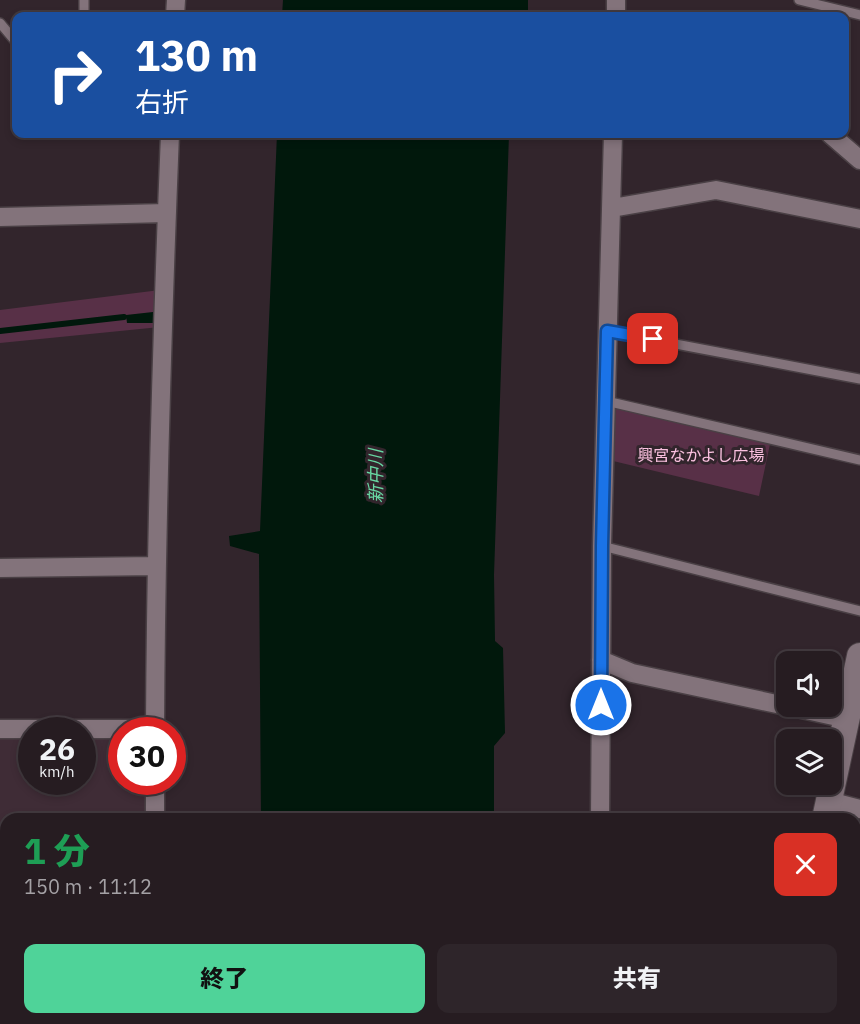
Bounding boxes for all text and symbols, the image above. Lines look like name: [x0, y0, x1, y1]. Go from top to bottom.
text: 130 m: [135, 28, 258, 83]
icon: right: [36, 36, 114, 114]
text: 右折: [135, 84, 189, 119]
pin: [627, 313, 678, 364]
icon: arrive: [636, 322, 669, 355]
park label: 興宮なかよし広場: [637, 445, 765, 465]
water label: 新中川: [364, 447, 387, 503]
map controls: [776, 651, 842, 795]
button: sound: [776, 651, 842, 717]
position arrow: [569, 673, 633, 737]
speed limit sign: 30: [108, 717, 186, 795]
text: 26: [39, 729, 75, 768]
button: layers: [776, 729, 842, 795]
text: km/h: [39, 762, 75, 781]
text: 1 分: [24, 827, 90, 874]
button: close: [774, 833, 837, 896]
text: 150 m · 11:12: [24, 873, 152, 900]
button: 終了: [24, 944, 425, 1013]
button: 共有: [437, 944, 837, 1013]

